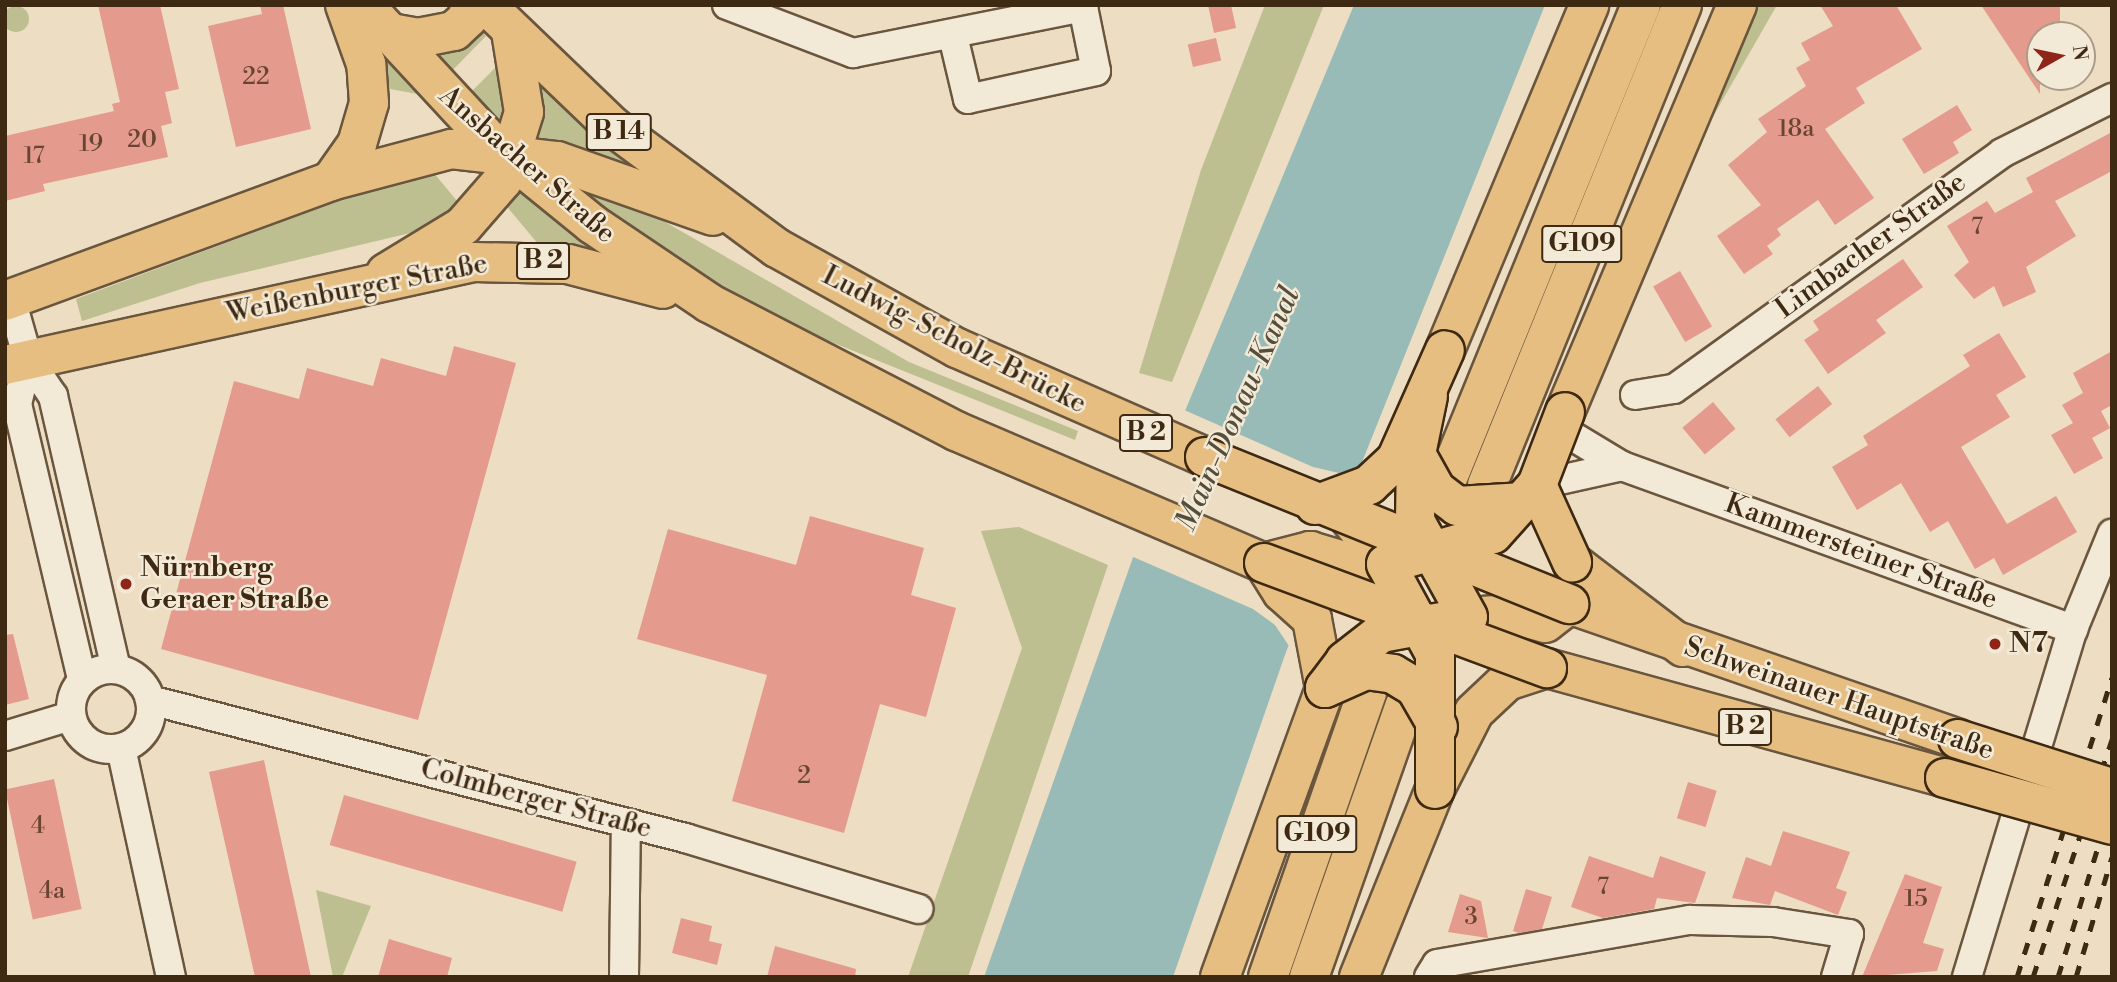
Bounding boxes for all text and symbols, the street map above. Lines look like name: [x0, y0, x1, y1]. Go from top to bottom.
north arrow: [2026, 21, 2096, 91]
text: N: [2067, 44, 2093, 62]
house number: 22: [242, 64, 270, 92]
street label: Ansbacher Straße: [432, 79, 622, 251]
road number: B 14: [586, 110, 652, 154]
house number: 18a: [1778, 116, 1814, 144]
house number: 20: [127, 127, 157, 155]
house number: 19: [79, 131, 103, 159]
house number: 17: [23, 143, 45, 171]
street label: Limbacher Straße: [1769, 166, 1973, 326]
house number: 7: [1971, 214, 1983, 242]
road number: G109: [1540, 221, 1624, 266]
road number: B 2: [515, 238, 571, 284]
street label: Weißenburger Straße: [223, 247, 491, 331]
street label: Ludwig-Scholz-Brücke: [816, 259, 1092, 421]
water label: Main-Donau-Kanal: [1168, 281, 1308, 537]
road number: B 2: [1118, 410, 1174, 456]
street label: Kammersteiner Straße: [1720, 487, 2002, 617]
place label: Nürnberg Geraer Straße: [140, 551, 329, 617]
marker: Nürnberg Geraer Straße: [118, 576, 134, 592]
place label: N7: [2009, 627, 2048, 661]
street label: Schweinauer Hauptstraße: [1680, 630, 1998, 768]
marker: N7: [1987, 636, 2003, 652]
road number: B 2: [1717, 705, 1773, 750]
street label: Colmberger Straße: [417, 752, 655, 846]
house number: 2: [797, 763, 811, 791]
road number: G109: [1275, 812, 1359, 856]
house number: 4: [31, 813, 45, 841]
house number: 7: [1597, 874, 1609, 902]
house number: 4a: [39, 878, 65, 906]
house number: 15: [1904, 886, 1928, 914]
house number: 3: [1464, 904, 1478, 932]

